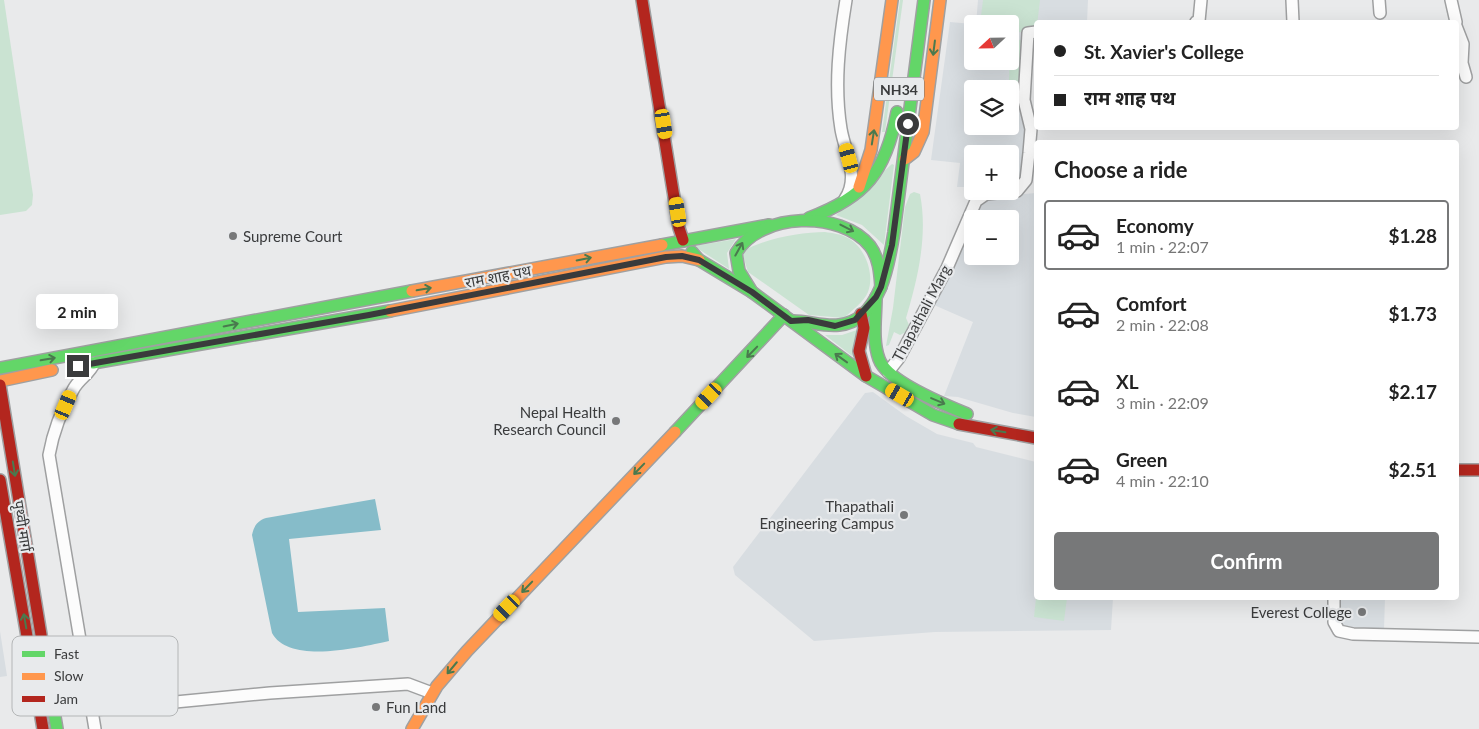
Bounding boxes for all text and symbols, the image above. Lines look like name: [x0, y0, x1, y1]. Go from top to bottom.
north arrow: [964, 15, 1019, 70]
map controls: [964, 15, 1019, 265]
one-way arrow: [929, 40, 939, 56]
text: St. Xavier's College: [1084, 40, 1244, 63]
road number: NH34: [874, 78, 924, 100]
button: layers: [964, 80, 1019, 135]
text: राम शाह पथ: [1084, 86, 1176, 109]
car: [654, 108, 673, 140]
route start: [897, 113, 919, 135]
one-way arrow: [869, 130, 879, 146]
car: [837, 142, 860, 174]
button: +: [964, 145, 1019, 200]
text: Choose a ride: [1054, 156, 1188, 183]
car: [668, 196, 687, 228]
button: −: [964, 210, 1019, 265]
icon: car: [1056, 213, 1101, 258]
text: Economy: [1116, 214, 1194, 237]
one-way arrow: [839, 224, 854, 233]
text: $1.28: [1388, 224, 1437, 247]
place label: Supreme Court: [243, 227, 343, 245]
marker: Supreme Court: [227, 230, 239, 242]
text: 1 min · 22:07: [1116, 237, 1209, 256]
one-way arrow: [734, 242, 744, 257]
one-way arrow: [575, 254, 591, 263]
street label: राम शाह पथ: [463, 261, 533, 291]
street label: Thapathali Marg: [888, 261, 954, 364]
one-way arrow: [416, 284, 432, 294]
icon: car: [1056, 291, 1101, 336]
text: Comfort: [1116, 292, 1187, 315]
callout: 2 min: [37, 294, 119, 328]
text: 2 min: [57, 302, 97, 321]
text: $1.73: [1388, 302, 1437, 325]
text: 2 min · 22:08: [1116, 315, 1209, 334]
one-way arrow: [223, 319, 239, 329]
one-way arrow: [746, 345, 758, 358]
one-way arrow: [834, 353, 848, 363]
one-way arrow: [40, 354, 56, 364]
route end: [67, 355, 89, 377]
icon: car: [1056, 369, 1101, 414]
text: XL: [1116, 370, 1139, 393]
car: [693, 380, 724, 412]
text: $2.17: [1388, 380, 1437, 403]
car: [883, 381, 916, 409]
car: [53, 388, 78, 422]
text: 3 min · 22:09: [1116, 393, 1209, 412]
one-way arrow: [929, 397, 945, 406]
place label: Nepal Health Research Council: [493, 403, 606, 438]
marker: Nepal Health Research Council: [610, 415, 622, 427]
one-way arrow: [990, 426, 1006, 435]
icon: car: [1056, 447, 1101, 492]
text: Green: [1116, 448, 1167, 471]
text: $2.51: [1388, 458, 1437, 481]
one-way arrow: [9, 460, 19, 476]
one-way arrow: [633, 463, 645, 476]
text: 4 min · 22:10: [1116, 471, 1209, 490]
place label: Thapathali Engineering Campus: [759, 497, 894, 532]
street label: पृथ्वी मार्ग: [8, 499, 36, 554]
marker: Thapathali Engineering Campus: [898, 509, 910, 521]
button: Confirm: [1054, 532, 1439, 590]
one-way arrow: [521, 581, 533, 593]
car: [491, 592, 522, 624]
place label: Everest College: [1250, 603, 1352, 621]
marker: Everest College: [1356, 606, 1368, 618]
one-way arrow: [19, 614, 29, 630]
legend: [12, 636, 178, 716]
text: Fast: [54, 645, 79, 662]
one-way arrow: [446, 661, 457, 674]
text: Slow: [54, 667, 84, 684]
text: Jam: [54, 690, 78, 707]
place label: Fun Land: [386, 698, 446, 716]
marker: Fun Land: [370, 701, 382, 713]

